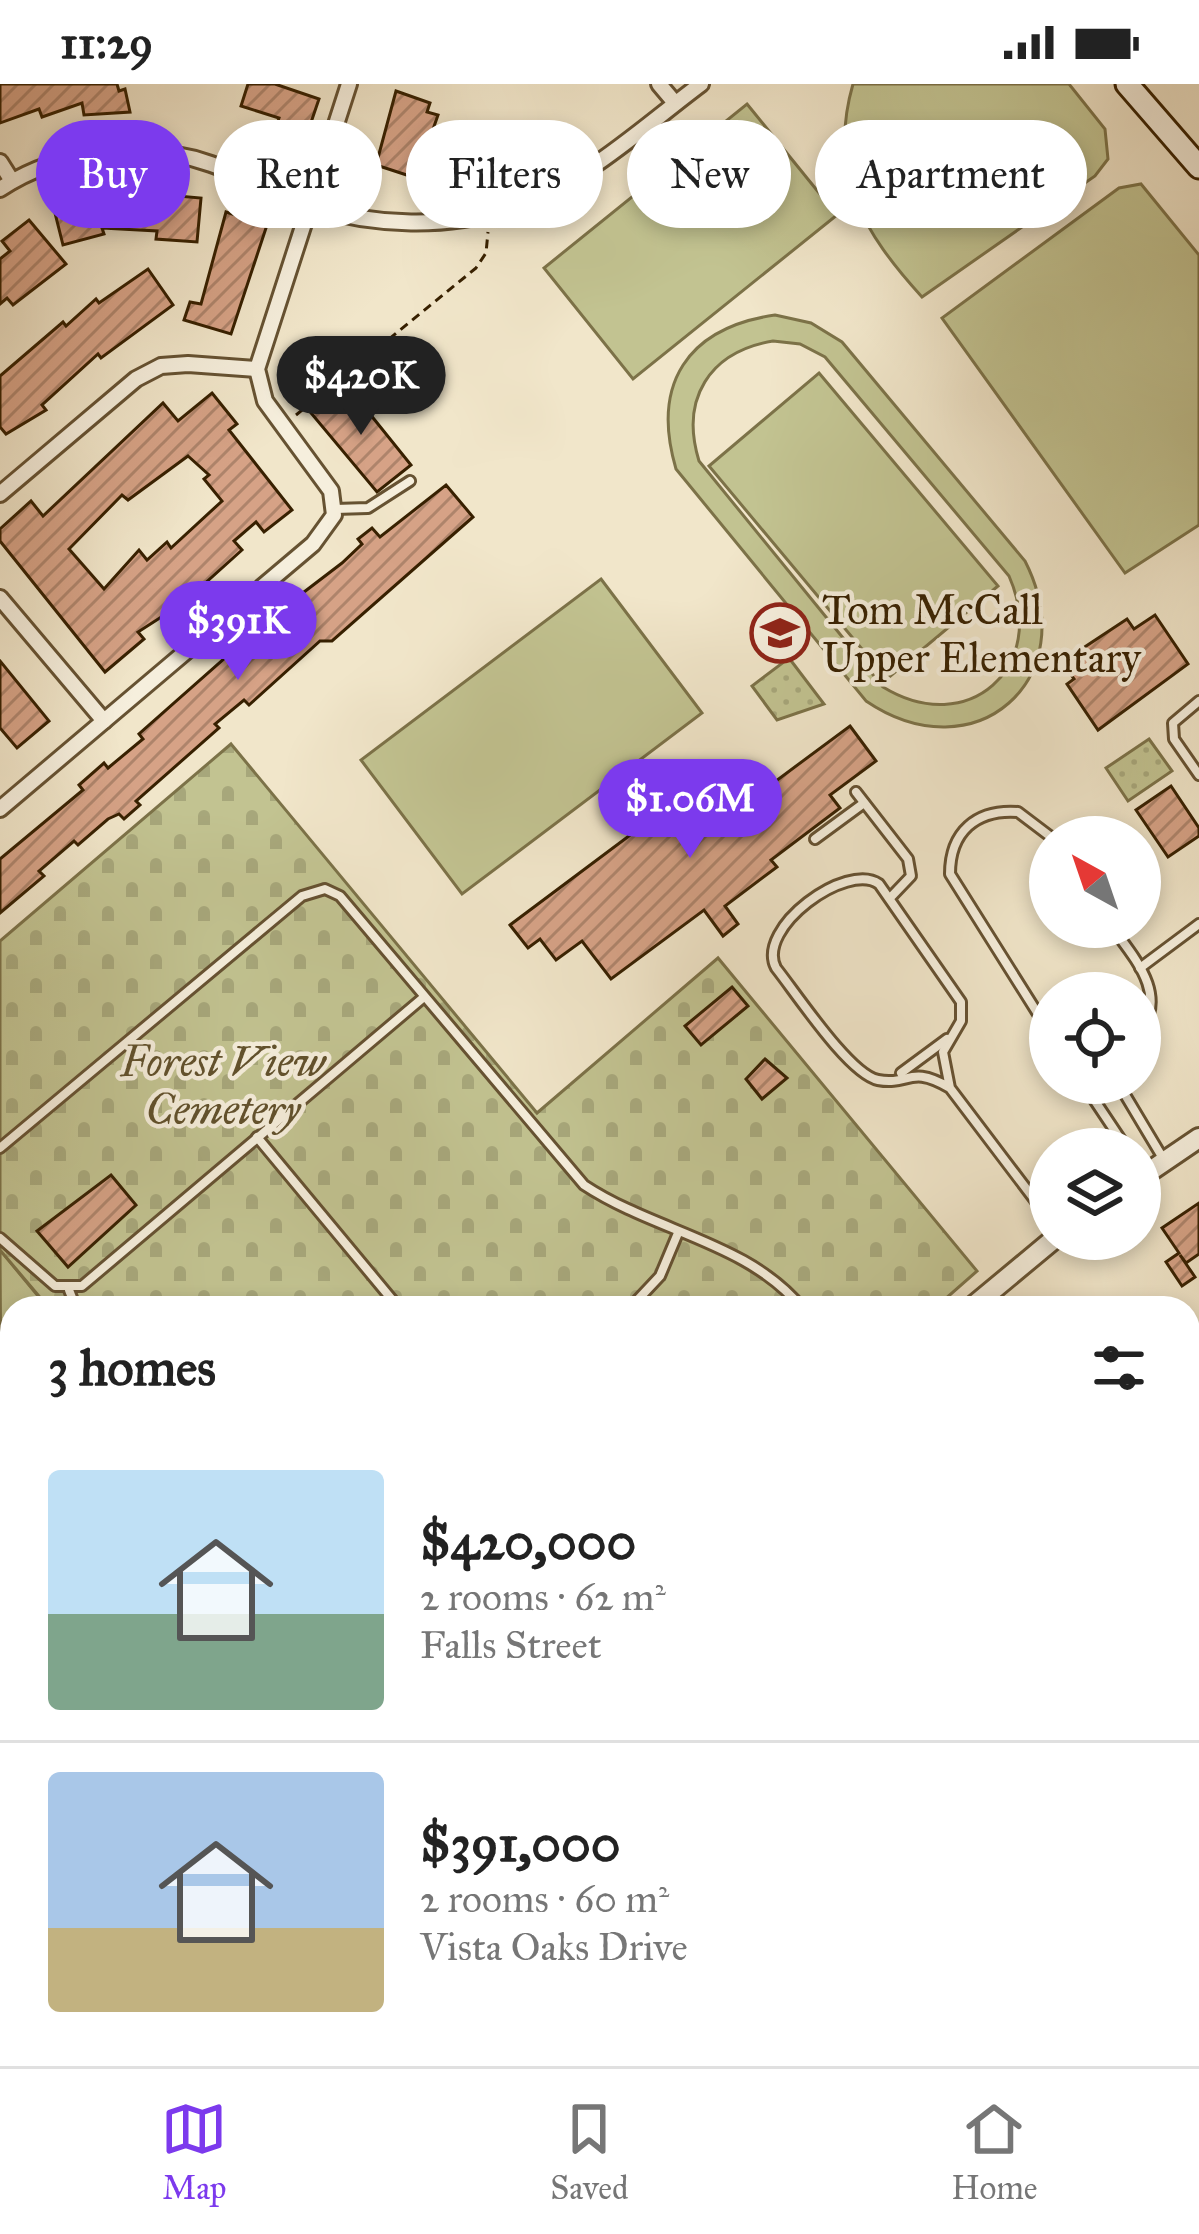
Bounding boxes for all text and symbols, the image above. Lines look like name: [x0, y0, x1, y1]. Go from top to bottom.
text: 11:29: [60, 15, 153, 70]
chip: Buy: [36, 120, 190, 228]
chip: Rent: [214, 120, 382, 228]
chip: Filters: [406, 120, 603, 228]
chip: New: [627, 120, 791, 228]
chip: Apartment: [815, 120, 1087, 228]
pin: $420K: [277, 336, 445, 438]
text: $420K: [304, 351, 418, 399]
pin: $391K: [154, 581, 322, 683]
place label: Tom McCall Upper Elementary: [822, 584, 1142, 684]
text: $391K: [187, 596, 289, 644]
school or university icon: Tom McCall Upper Elementary: [749, 602, 811, 664]
pin: $1.06M: [592, 759, 788, 861]
text: $1.06M: [625, 774, 755, 822]
north arrow: [1029, 816, 1161, 948]
map controls: [1029, 816, 1161, 1260]
button: locate: [1029, 972, 1161, 1104]
park label: Forest View Cemetery: [120, 1036, 328, 1136]
button: layers: [1029, 1128, 1161, 1260]
icon: filters: [1086, 1335, 1152, 1401]
text: 3 homes: [48, 1337, 216, 1399]
text: $420,000: [420, 1511, 636, 1573]
icon: home: [144, 1518, 288, 1662]
text: 2 rooms · 62 m²: [420, 1573, 666, 1621]
text: Falls Street: [420, 1621, 602, 1669]
text: $391,000: [420, 1813, 620, 1875]
icon: home: [144, 1820, 288, 1964]
text: 2 rooms · 60 m²: [420, 1875, 669, 1923]
text: Vista Oaks Drive: [420, 1923, 688, 1971]
tab: Map: [161, 2096, 227, 2208]
tab: Saved: [550, 2096, 629, 2208]
tab: Home: [951, 2096, 1038, 2208]

